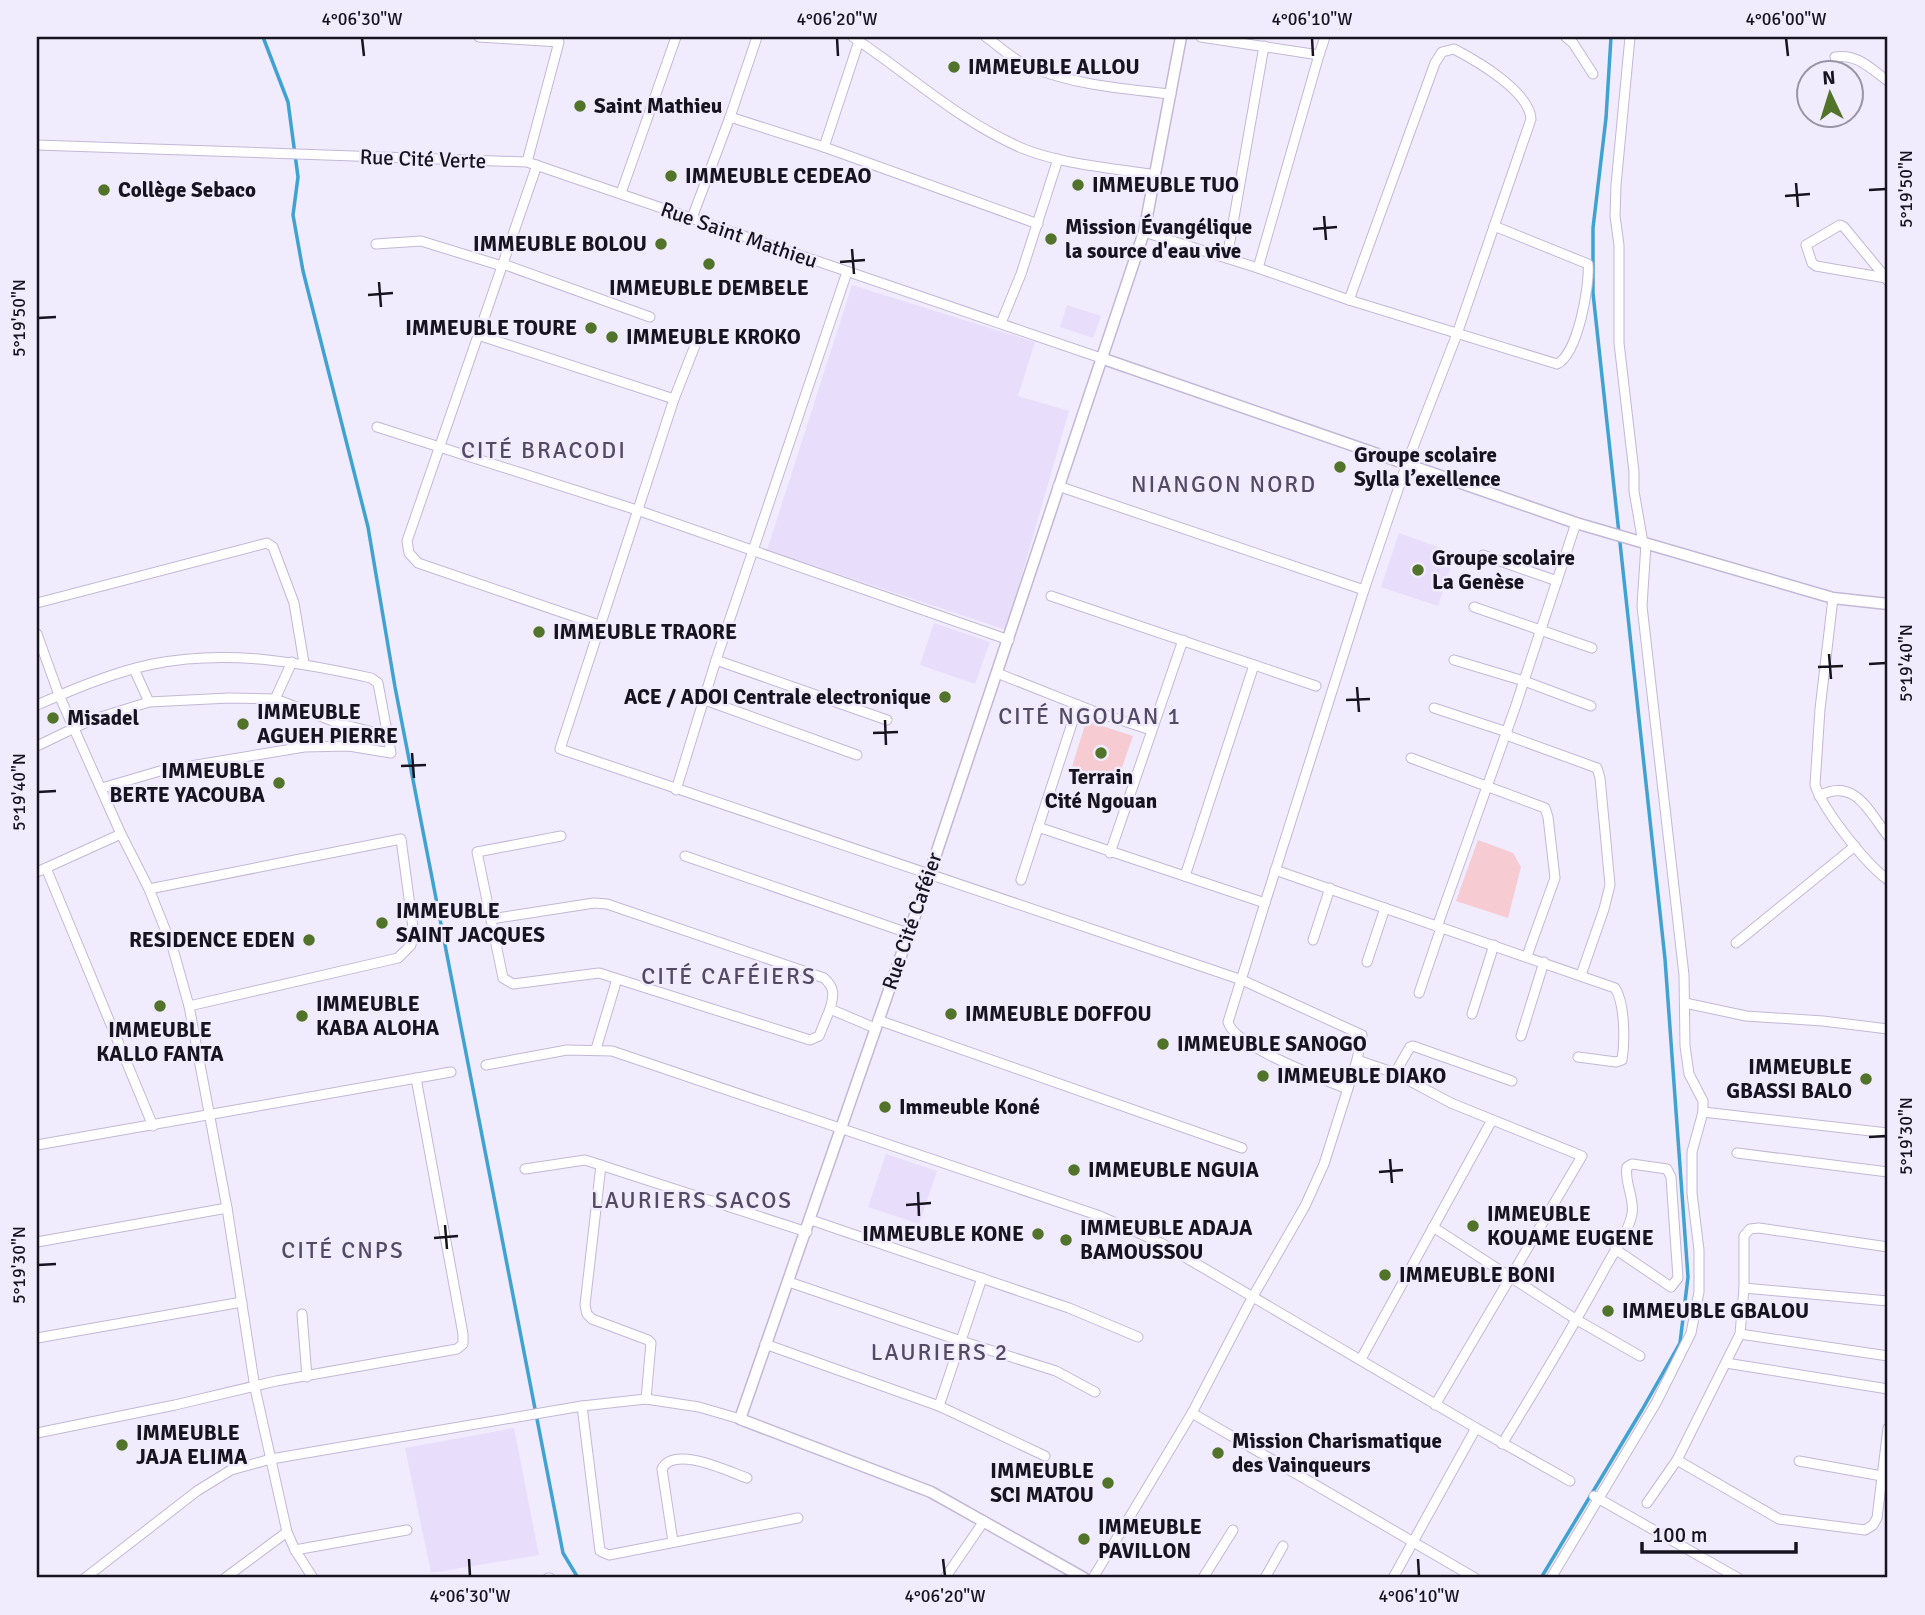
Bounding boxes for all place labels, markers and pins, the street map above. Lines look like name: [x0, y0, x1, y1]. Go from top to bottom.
place label: IMMEUBLE ALLOU: [968, 54, 1140, 80]
marker: IMMEUBLE ALLOU: [946, 59, 962, 75]
place label: Saint Mathieu: [594, 93, 722, 119]
marker: Saint Mathieu: [572, 98, 588, 114]
place label: IMMEUBLE CEDEAO: [685, 163, 871, 189]
marker: IMMEUBLE CEDEAO: [663, 168, 679, 184]
place label: IMMEUBLE TUO: [1092, 172, 1239, 198]
place label: Collège Sebaco: [118, 177, 256, 203]
marker: IMMEUBLE TUO: [1070, 177, 1086, 193]
marker: Collège Sebaco: [96, 182, 112, 198]
place label: Mission Évangélique la source d'eau vive: [1065, 213, 1252, 264]
place label: IMMEUBLE BOLOU: [473, 231, 647, 257]
marker: Mission Évangélique la source d'eau vive: [1043, 231, 1059, 247]
marker: IMMEUBLE BOLOU: [653, 236, 669, 252]
marker: IMMEUBLE DEMBELE: [701, 256, 717, 272]
place label: IMMEUBLE DEMBELE: [609, 275, 809, 301]
place label: IMMEUBLE TOURE: [405, 315, 577, 341]
marker: IMMEUBLE TOURE: [583, 320, 599, 336]
place label: IMMEUBLE KROKO: [626, 324, 801, 350]
marker: IMMEUBLE KROKO: [604, 329, 620, 345]
place label: Groupe scolaire Sylla l’exellence: [1354, 442, 1501, 492]
marker: Groupe scolaire Sylla l’exellence: [1332, 459, 1348, 475]
place label: Groupe scolaire La Genèse: [1432, 545, 1575, 595]
marker: Groupe scolaire La Genèse: [1410, 562, 1426, 578]
place label: IMMEUBLE TRAORE: [553, 619, 737, 645]
marker: IMMEUBLE TRAORE: [531, 624, 547, 640]
place label: ACE / ADOI Centrale electronique: [624, 684, 931, 710]
marker: ACE / ADOI Centrale electronique: [937, 689, 953, 705]
place label: IMMEUBLE AGUEH PIERRE: [257, 699, 398, 749]
place label: Misadel: [67, 705, 139, 731]
marker: Misadel: [45, 710, 61, 726]
marker: IMMEUBLE AGUEH PIERRE: [235, 716, 251, 732]
marker: Terrain Cité Ngouan: [1093, 745, 1109, 761]
place label: IMMEUBLE BERTE YACOUBA: [109, 758, 266, 808]
place label: Terrain Cité Ngouan: [1045, 764, 1157, 814]
marker: IMMEUBLE BERTE YACOUBA: [271, 775, 287, 791]
place label: IMMEUBLE SAINT JACQUES: [396, 898, 545, 948]
marker: IMMEUBLE SAINT JACQUES: [374, 915, 390, 931]
place label: RESIDENCE EDEN: [129, 927, 295, 953]
marker: RESIDENCE EDEN: [301, 932, 317, 948]
place label: IMMEUBLE KABA ALOHA: [316, 991, 440, 1041]
marker: IMMEUBLE KALLO FANTA: [152, 998, 168, 1014]
place label: IMMEUBLE DOFFOU: [965, 1001, 1152, 1027]
marker: IMMEUBLE DOFFOU: [943, 1006, 959, 1022]
marker: IMMEUBLE KABA ALOHA: [294, 1008, 310, 1024]
place label: IMMEUBLE KALLO FANTA: [96, 1017, 224, 1067]
place label: IMMEUBLE SANOGO: [1177, 1031, 1367, 1057]
marker: IMMEUBLE SANOGO: [1155, 1036, 1171, 1052]
place label: IMMEUBLE GBASSI BALO: [1726, 1054, 1852, 1104]
place label: IMMEUBLE DIAKO: [1277, 1063, 1446, 1089]
marker: IMMEUBLE DIAKO: [1255, 1068, 1271, 1084]
marker: IMMEUBLE GBASSI BALO: [1858, 1071, 1874, 1087]
place label: Immeuble Koné: [899, 1094, 1040, 1120]
marker: Immeuble Koné: [877, 1099, 893, 1115]
place label: IMMEUBLE NGUIA: [1088, 1157, 1259, 1183]
marker: IMMEUBLE NGUIA: [1066, 1162, 1082, 1178]
place label: IMMEUBLE KOUAME EUGENE: [1487, 1201, 1654, 1251]
place label: IMMEUBLE ADAJA BAMOUSSOU: [1080, 1215, 1253, 1265]
marker: IMMEUBLE KOUAME EUGENE: [1465, 1218, 1481, 1234]
place label: IMMEUBLE KONE: [862, 1221, 1024, 1247]
marker: IMMEUBLE KONE: [1030, 1226, 1046, 1242]
marker: IMMEUBLE ADAJA BAMOUSSOU: [1058, 1232, 1074, 1248]
place label: IMMEUBLE BONI: [1399, 1262, 1555, 1288]
marker: IMMEUBLE BONI: [1377, 1267, 1393, 1283]
place label: IMMEUBLE GBALOU: [1622, 1298, 1809, 1324]
marker: IMMEUBLE GBALOU: [1600, 1303, 1616, 1319]
place label: IMMEUBLE JAJA ELIMA: [136, 1420, 248, 1470]
place label: Mission Charismatique des Vainqueurs: [1232, 1428, 1442, 1478]
marker: IMMEUBLE JAJA ELIMA: [114, 1437, 130, 1453]
marker: Mission Charismatique des Vainqueurs: [1210, 1445, 1226, 1461]
place label: IMMEUBLE SCI MATOU: [990, 1458, 1094, 1508]
marker: IMMEUBLE SCI MATOU: [1100, 1475, 1116, 1491]
place label: IMMEUBLE PAVILLON: [1098, 1514, 1202, 1564]
marker: IMMEUBLE PAVILLON: [1076, 1531, 1092, 1547]

